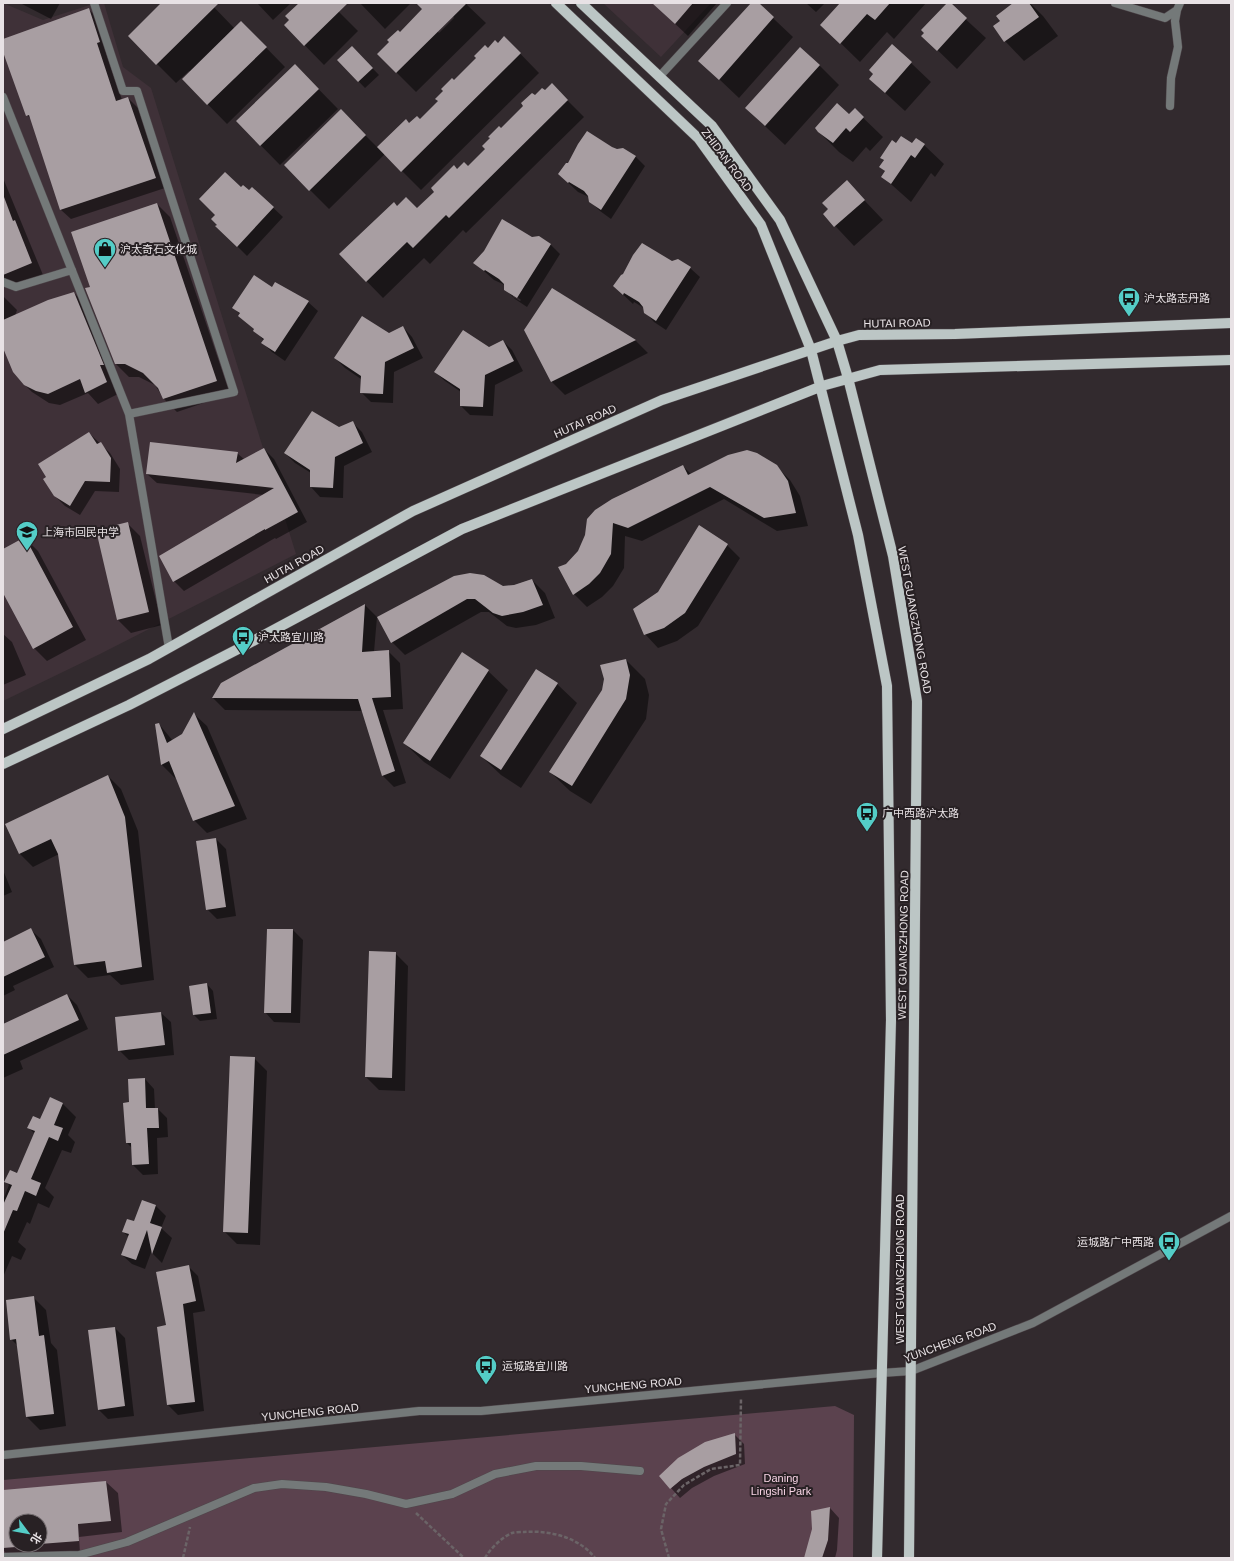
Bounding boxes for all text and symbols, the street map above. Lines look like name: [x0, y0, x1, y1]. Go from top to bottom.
street label: ZHIDAN ROAD: [699, 126, 755, 194]
shop icon: 沪太奇石文化城: [92, 236, 118, 269]
place label: 沪太奇石文化城: [120, 243, 197, 255]
bus stop icon: 沪太路志丹路: [1116, 285, 1142, 318]
place label: 沪太路志丹路: [1144, 292, 1210, 304]
street label: HUTAI ROAD: [863, 316, 931, 330]
street label: HUTAI ROAD: [552, 402, 618, 440]
school or university icon: 上海市回民中学: [14, 519, 40, 552]
place label: 上海市回民中学: [42, 526, 119, 538]
street label: HUTAI ROAD: [262, 542, 326, 585]
street label: WEST GUANGZHONG ROAD: [896, 545, 934, 695]
bus stop icon: 沪太路宜川路: [230, 624, 256, 657]
place label: 沪太路宜川路: [258, 631, 324, 643]
bus stop icon: 广中西路沪太路: [854, 800, 880, 833]
place label: 广中西路沪太路: [882, 807, 959, 819]
street label: WEST GUANGZHONG ROAD: [896, 870, 910, 1020]
street label: WEST GUANGZHONG ROAD: [894, 1194, 906, 1344]
bus stop icon: 运城路广中西路: [1156, 1229, 1182, 1262]
place label: 运城路广中西路: [1077, 1236, 1154, 1248]
street label: YUNCHENG ROAD: [902, 1320, 998, 1364]
bus stop icon: 运城路宜川路: [473, 1353, 499, 1386]
place label: 运城路宜川路: [502, 1360, 568, 1372]
street label: YUNCHENG ROAD: [584, 1375, 682, 1395]
street label: YUNCHENG ROAD: [261, 1401, 359, 1423]
park label: Daning Lingshi Park: [751, 1472, 812, 1497]
north arrow: [8, 1513, 48, 1553]
text: 北: [28, 1530, 44, 1546]

